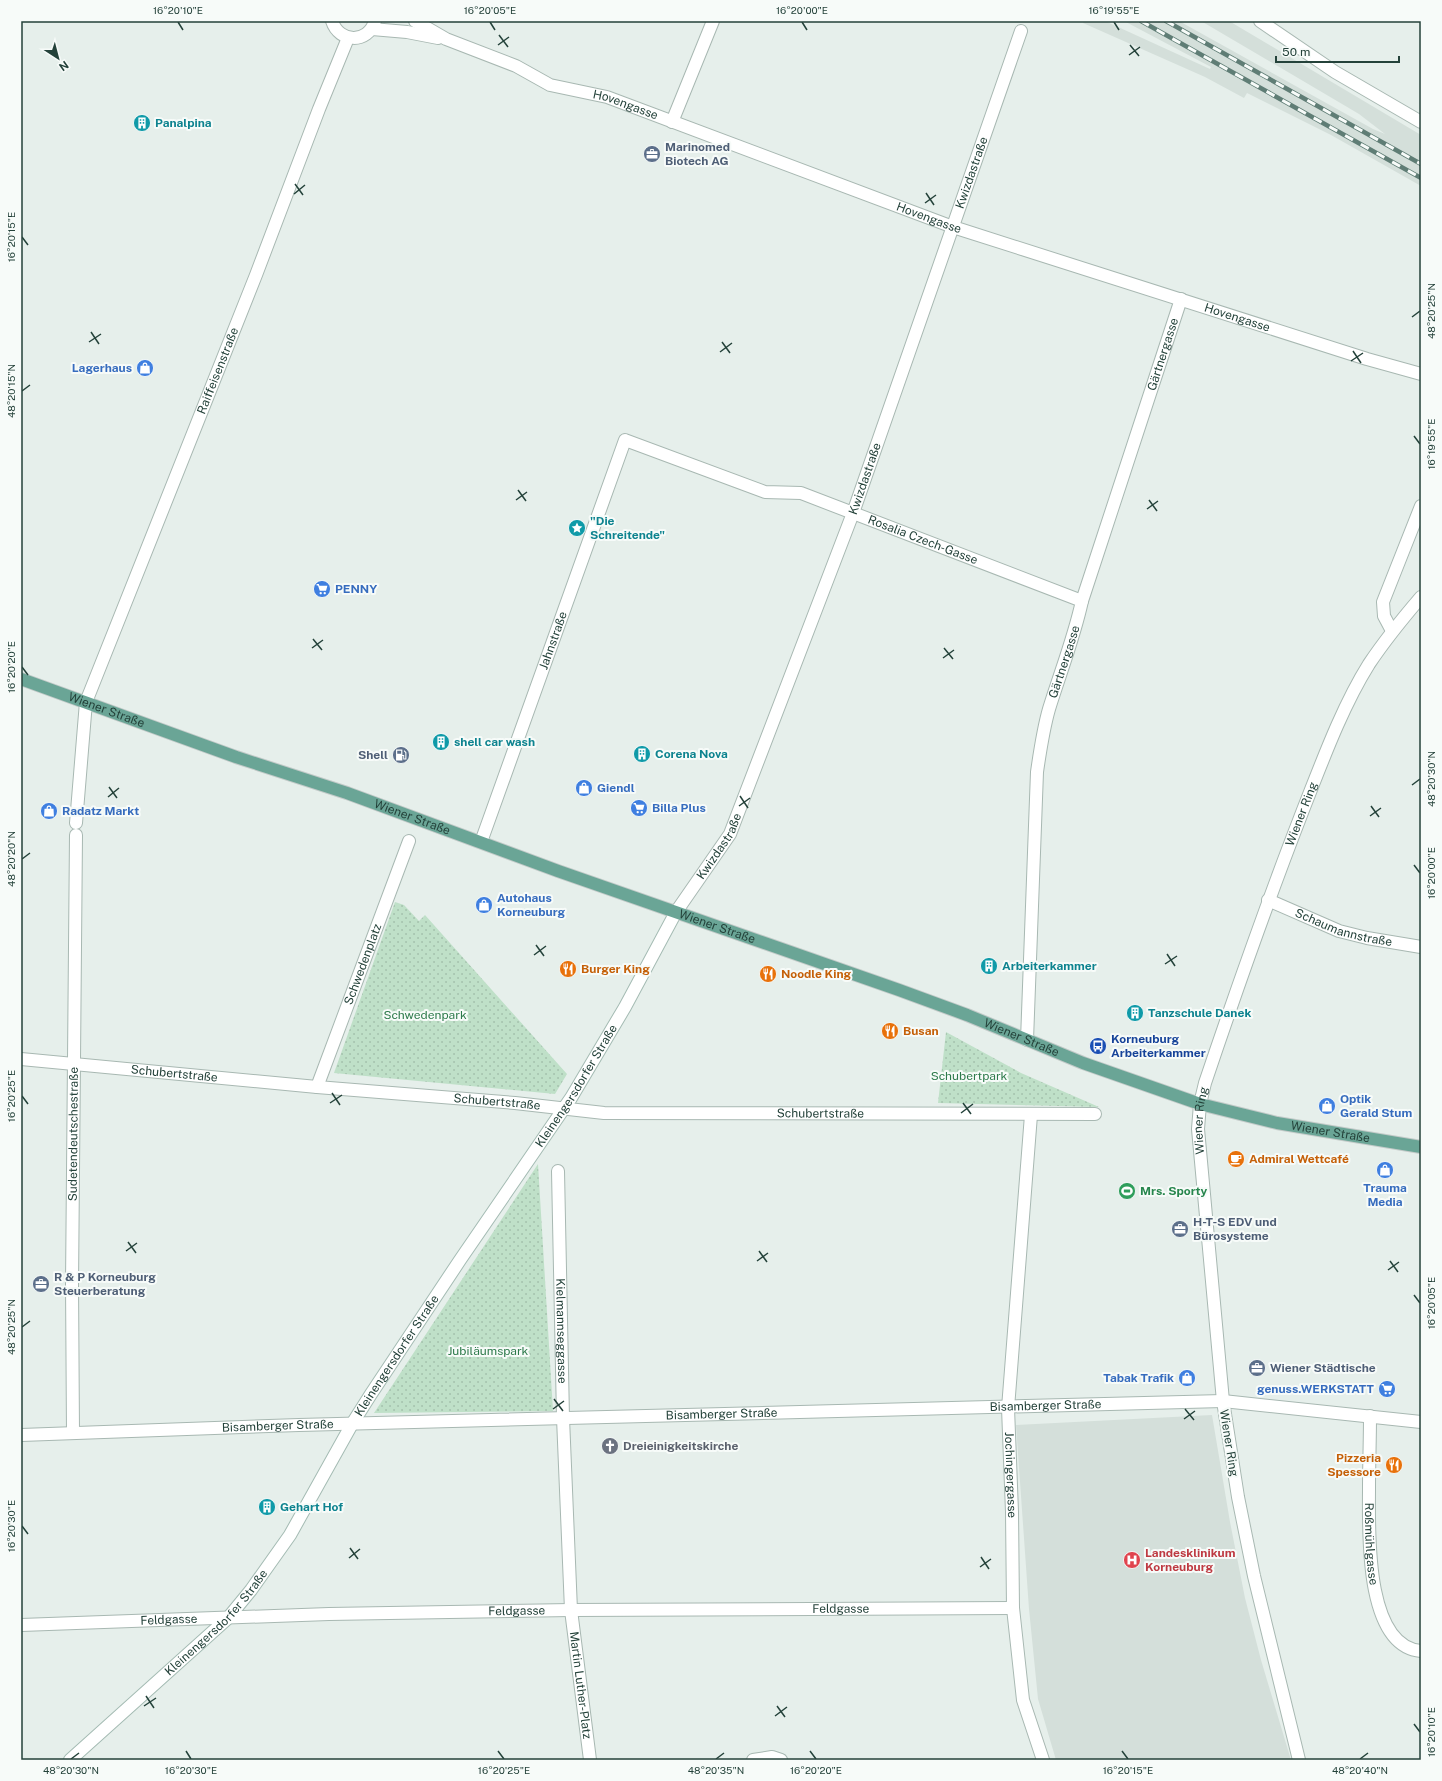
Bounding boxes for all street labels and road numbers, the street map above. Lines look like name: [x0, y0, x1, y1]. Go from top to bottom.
street label: Hovengasse: [592, 87, 660, 123]
street label: Kwizdastraße: [953, 135, 991, 211]
street label: Hovengasse: [895, 199, 963, 236]
street label: Hovengasse: [1203, 301, 1272, 335]
street label: Gärtnergasse: [1144, 316, 1181, 392]
street label: Raiffeisenstraße: [194, 325, 241, 416]
street label: Kwizdastraße: [846, 441, 884, 516]
street label: Rosalia Czech-Gasse: [866, 512, 980, 567]
street label: Jahnstraße: [536, 609, 570, 671]
street label: Gärtnergasse: [1046, 624, 1083, 700]
street label: Wiener Straße: [66, 690, 147, 730]
street label: Wiener Ring: [1283, 780, 1320, 848]
street label: Wiener Straße: [372, 797, 452, 838]
street label: Kwizdastraße: [694, 811, 744, 882]
street label: Schaumannstraße: [1293, 906, 1393, 949]
street label: Wiener Straße: [677, 907, 758, 946]
street label: Schwedenplatz: [341, 921, 385, 1007]
street label: Wiener Straße: [982, 1016, 1061, 1059]
street label: Kleinengersdorfer Straße: [532, 1022, 620, 1150]
street label: Schubertstraße: [130, 1062, 219, 1085]
street label: Sudetendeutschestraße: [66, 1067, 81, 1201]
street label: Wiener Ring: [1191, 1085, 1211, 1155]
street label: Schubertstraße: [453, 1091, 541, 1113]
street label: Schubertstraße: [777, 1106, 864, 1121]
street label: Wiener Straße: [1290, 1118, 1371, 1145]
street label: Kielmannseggasse: [553, 1278, 569, 1384]
street label: Kleinengersdorfer Straße: [352, 1292, 442, 1419]
street label: Bisamberger Straße: [989, 1397, 1102, 1414]
street label: Bisamberger Straße: [666, 1406, 778, 1422]
street label: Wiener Ring: [1217, 1408, 1241, 1478]
street label: Bisamberger Straße: [222, 1417, 334, 1435]
street label: Jochingergasse: [1002, 1432, 1019, 1518]
street label: Roßmühlgasse: [1362, 1503, 1381, 1586]
street label: Kleinengersdorfer Straße: [162, 1567, 270, 1678]
street label: Feldgasse: [812, 1602, 870, 1616]
street label: Feldgasse: [488, 1603, 546, 1618]
street label: Feldgasse: [140, 1612, 198, 1628]
street label: Martin Luther-Platz: [567, 1631, 594, 1740]

